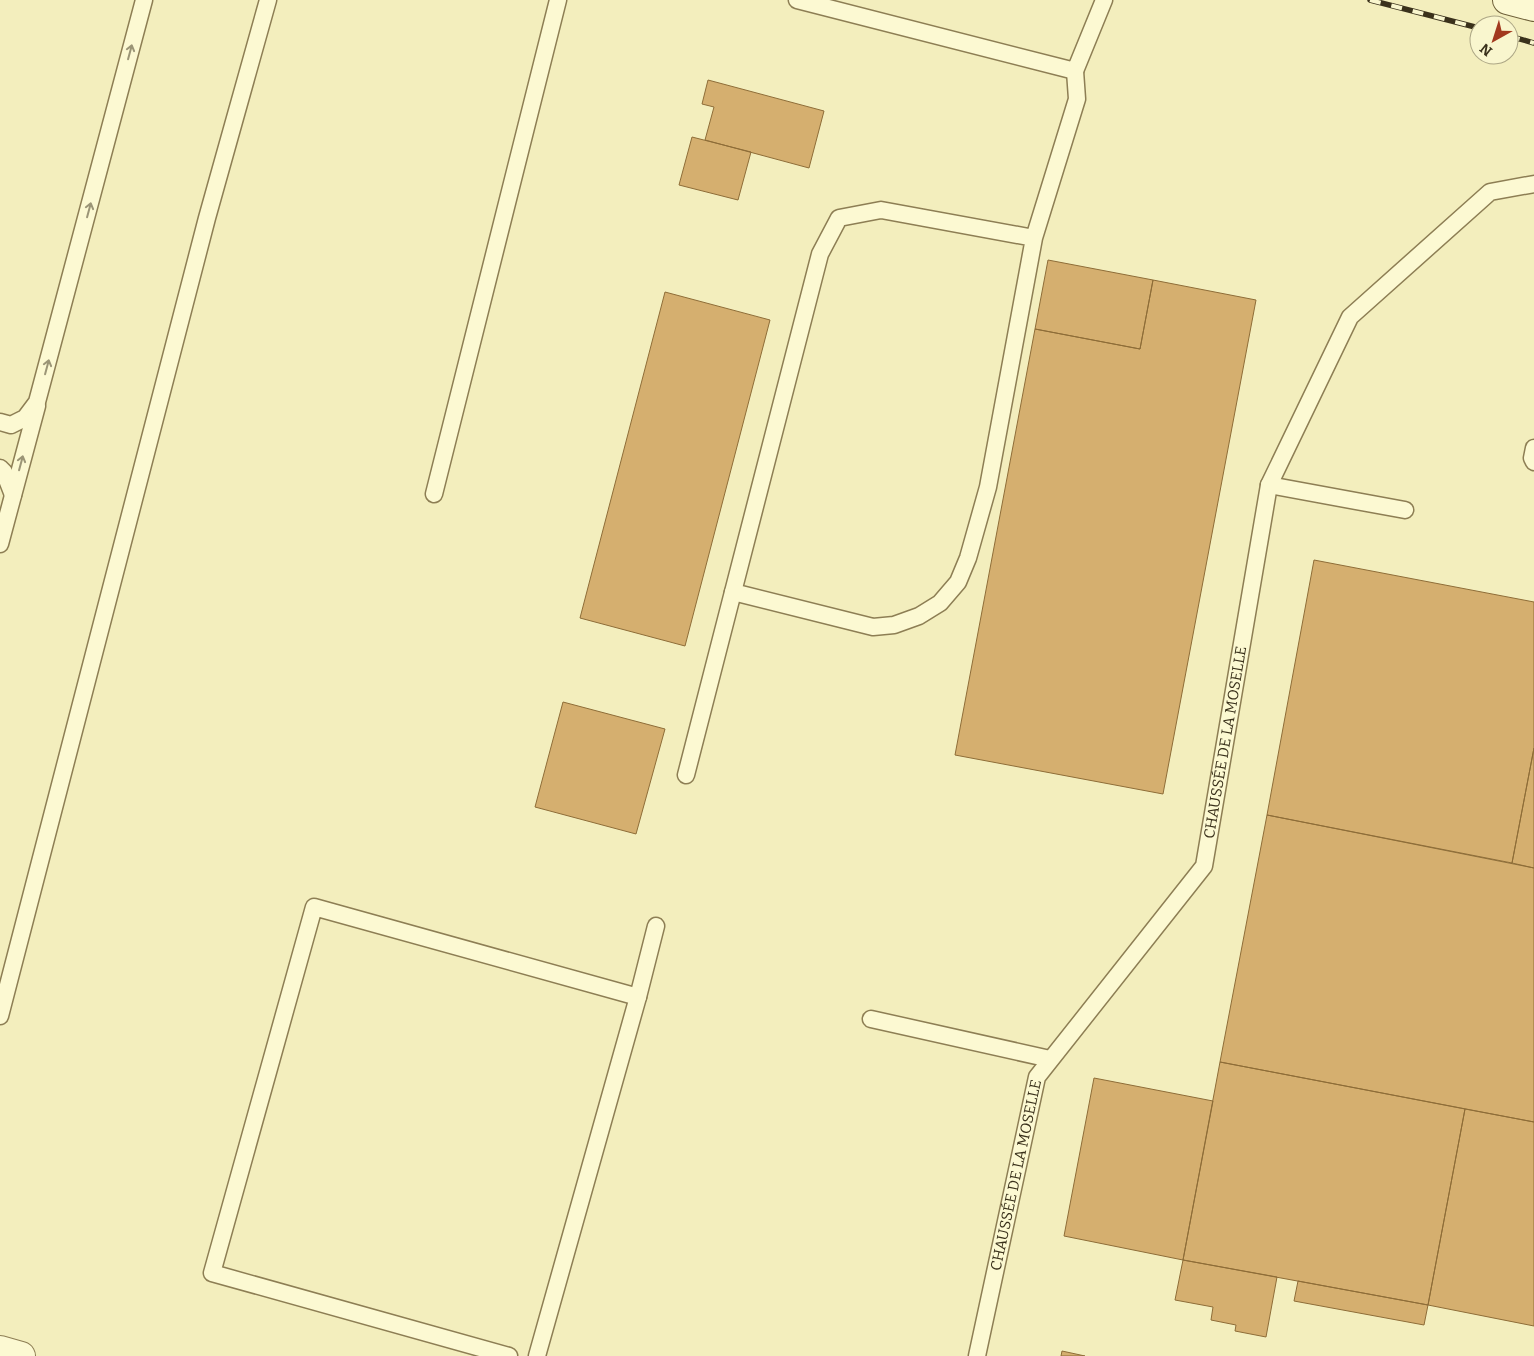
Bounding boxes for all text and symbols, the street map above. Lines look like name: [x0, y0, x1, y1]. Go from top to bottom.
north arrow: [1469, 15, 1519, 65]
text: N: [1476, 40, 1496, 60]
one-way arrow: [126, 45, 135, 61]
one-way arrow: [84, 202, 94, 218]
one-way arrow: [43, 359, 52, 375]
one-way arrow: [17, 455, 27, 471]
street label: CHAUSSÉE DE LA MOSELLE: [1200, 645, 1250, 840]
street label: CHAUSSÉE DE LA MOSELLE: [987, 1078, 1045, 1272]

